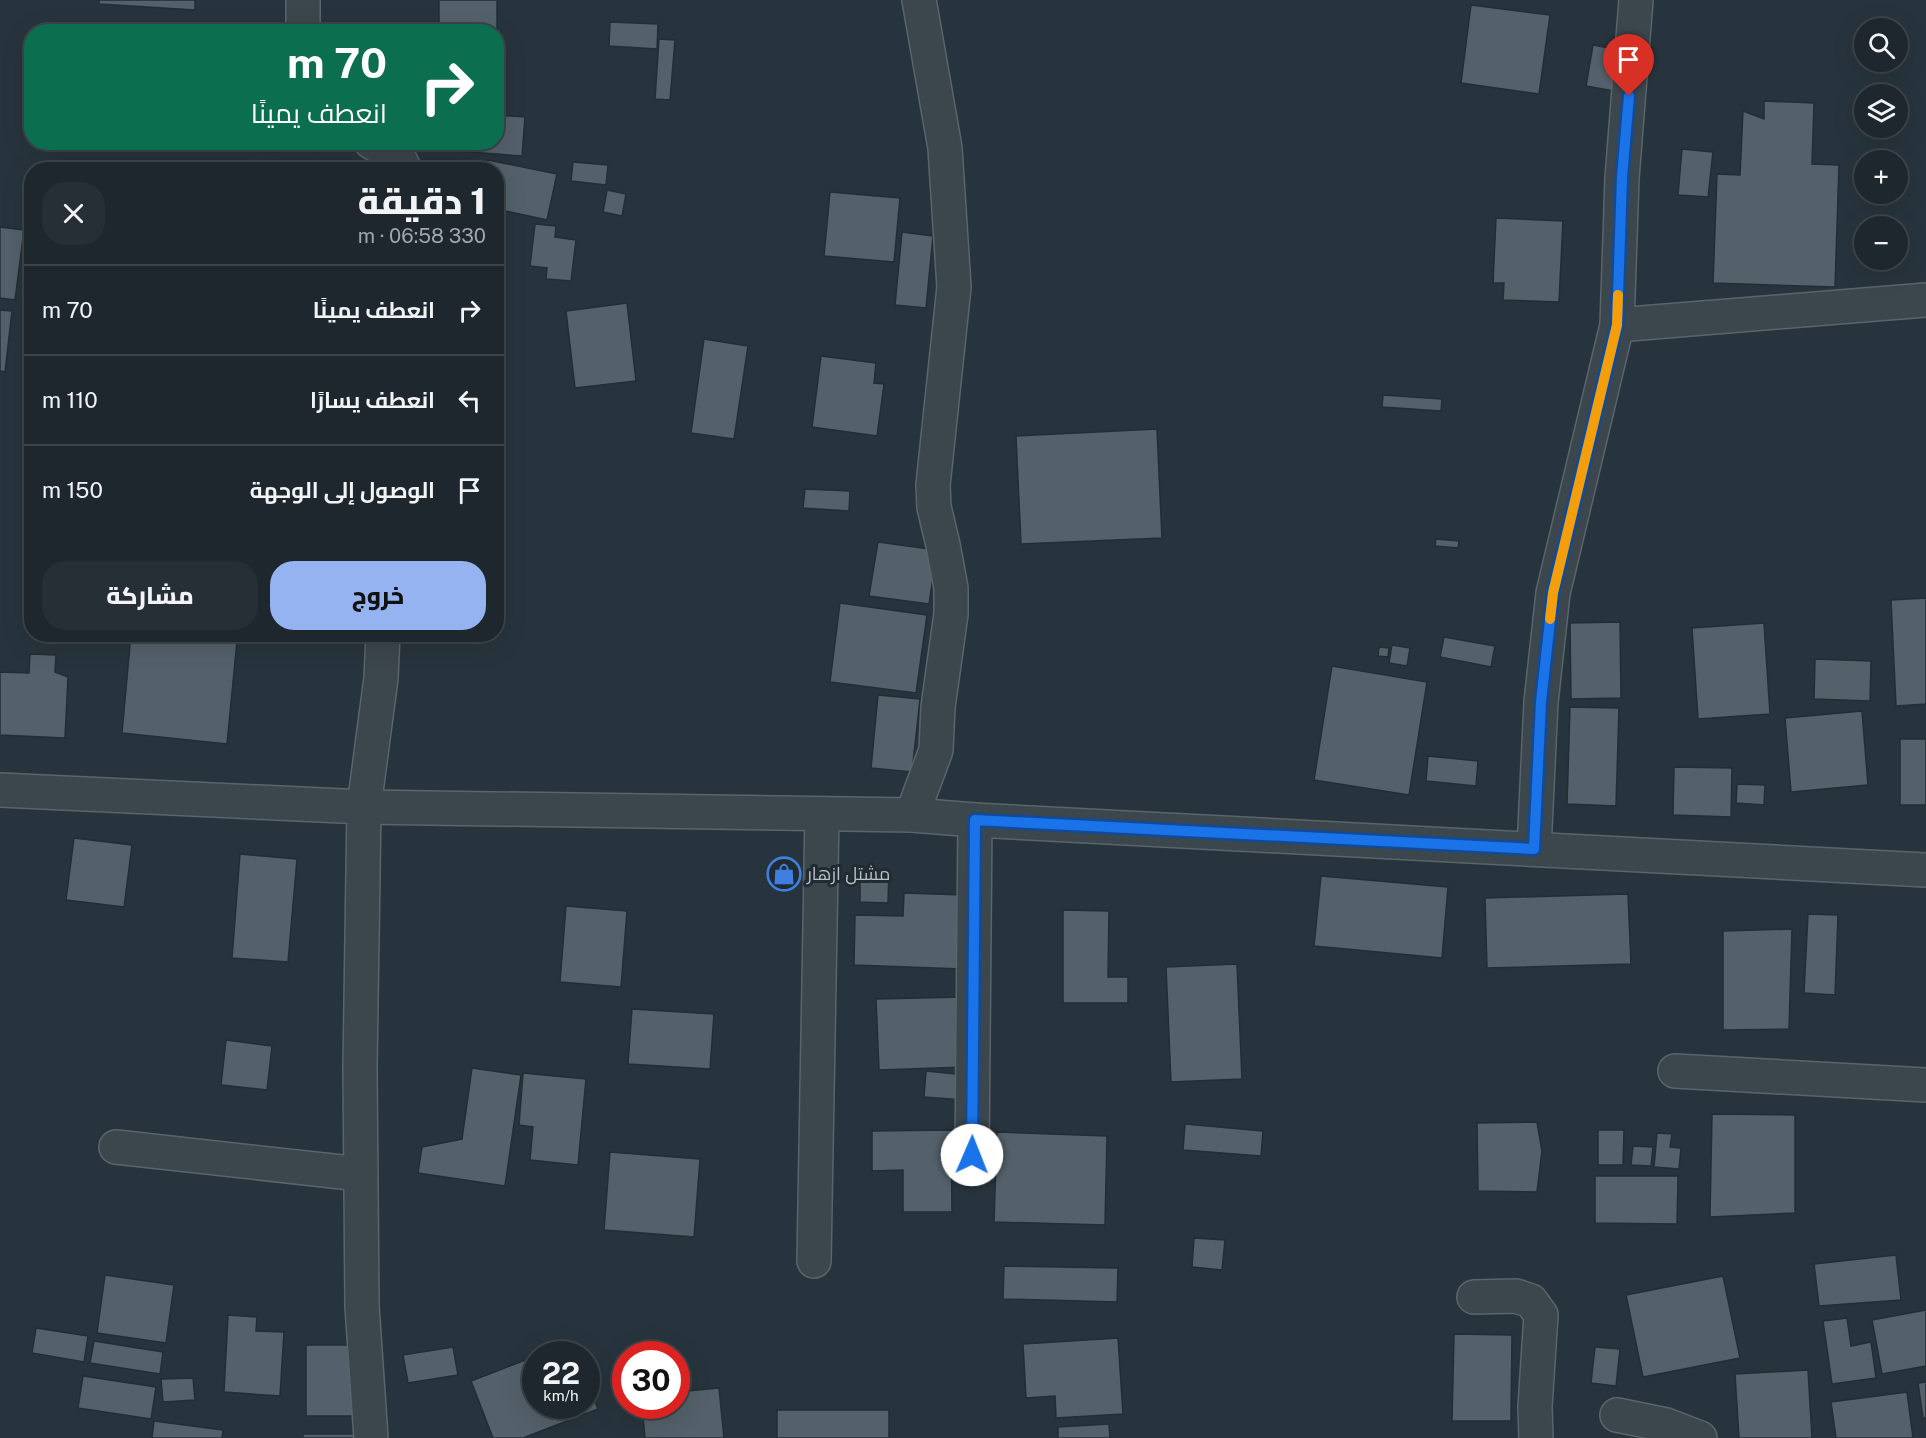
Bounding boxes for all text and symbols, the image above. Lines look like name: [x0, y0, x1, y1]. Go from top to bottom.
map controls: [1854, 18, 1908, 270]
button: search: [1854, 18, 1908, 72]
pin: [1603, 34, 1654, 96]
text: 70 m: [287, 38, 387, 87]
icon: arrive: [1612, 43, 1645, 76]
icon: right: [408, 48, 486, 126]
button: layers: [1854, 84, 1908, 138]
text: انعطف يمينًا: [251, 97, 387, 129]
button: +: [1854, 150, 1908, 204]
text: 1 دقيقة: [358, 180, 486, 222]
button: close: [42, 182, 105, 245]
button: −: [1854, 216, 1908, 270]
text: 330 m · 06:58: [358, 224, 486, 248]
icon: right: [453, 294, 486, 327]
text: 70 m: [42, 297, 93, 323]
text: انعطف يمينًا: [313, 297, 435, 323]
icon: left: [453, 384, 486, 417]
text: 110 m: [42, 387, 98, 413]
text: انعطف يسارًا: [310, 387, 435, 413]
icon: arrive: [453, 474, 486, 507]
text: 150 m: [42, 477, 103, 503]
text: الوصول إلى الوجهة: [250, 477, 435, 503]
button: مشاركة: [42, 561, 258, 630]
button: خروج: [270, 561, 486, 630]
shop icon: مشتل ازهار: [766, 856, 802, 892]
place label: مشتل ازهار: [806, 863, 890, 885]
position arrow: [940, 1123, 1004, 1187]
speed limit sign: 30: [612, 1341, 690, 1419]
text: 22: [542, 1355, 580, 1391]
text: km/h: [543, 1387, 579, 1404]

